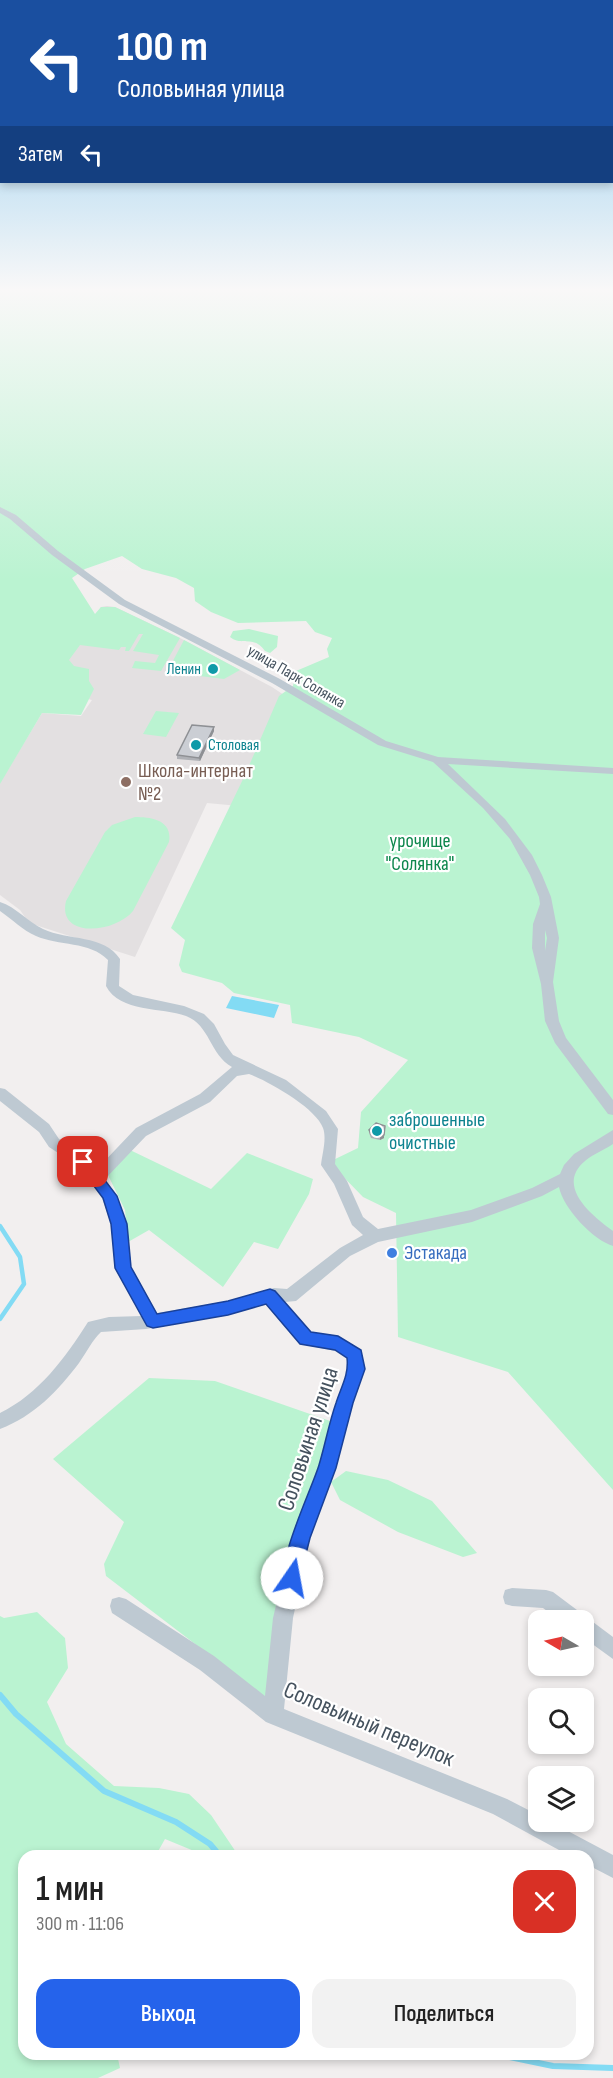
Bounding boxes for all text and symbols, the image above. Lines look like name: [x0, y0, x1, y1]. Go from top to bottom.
text: 100 m: [117, 22, 208, 73]
icon: left: [18, 24, 96, 102]
text: Соловьиная улица: [117, 73, 285, 105]
icon: left: [75, 138, 108, 171]
text: Затем: [18, 141, 63, 168]
street label: улица Парк Солянка: [244, 641, 348, 713]
place label: Ленин: [167, 660, 201, 679]
marker: Ленин: [206, 662, 220, 676]
place label: Столовая: [208, 736, 259, 755]
marker: Столовая: [189, 738, 203, 752]
place label: Школа-интернат №2: [138, 759, 253, 806]
marker: Школа-интернат №2: [119, 775, 133, 789]
park label: урочище "Солянка": [386, 829, 454, 876]
place label: заброшенные очистные: [389, 1108, 485, 1155]
marker: заброшенные очистные: [370, 1124, 384, 1138]
pin: [57, 1136, 108, 1187]
icon: arrive: [66, 1145, 99, 1178]
place label: Эстакада: [404, 1241, 467, 1265]
marker: Эстакада: [385, 1246, 399, 1260]
street label: Соловьиная улица: [271, 1364, 345, 1514]
position arrow: [260, 1546, 324, 1610]
north arrow: [528, 1610, 594, 1676]
map controls: [528, 1610, 594, 1832]
street label: Соловьиный переулок: [279, 1675, 460, 1773]
button: search: [528, 1688, 594, 1754]
button: layers: [528, 1766, 594, 1832]
text: 1 мин: [36, 1868, 104, 1911]
button: close: [513, 1870, 576, 1933]
text: 300 m · 11:06: [36, 1912, 124, 1936]
button: Выход: [36, 1979, 300, 2048]
button: Поделиться: [312, 1979, 576, 2048]

